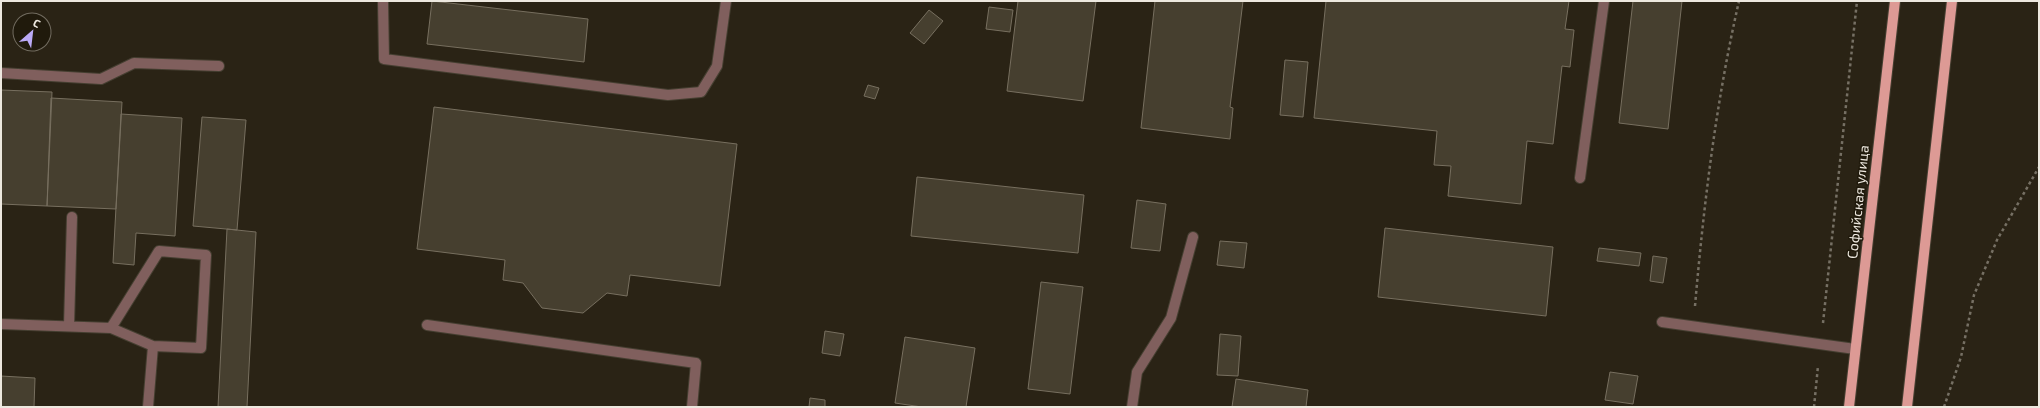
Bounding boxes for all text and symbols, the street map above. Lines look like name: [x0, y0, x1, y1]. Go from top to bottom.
north arrow: [12, 12, 52, 52]
text: С: [31, 15, 43, 30]
street label: Софийская улица: [1843, 144, 1872, 260]

